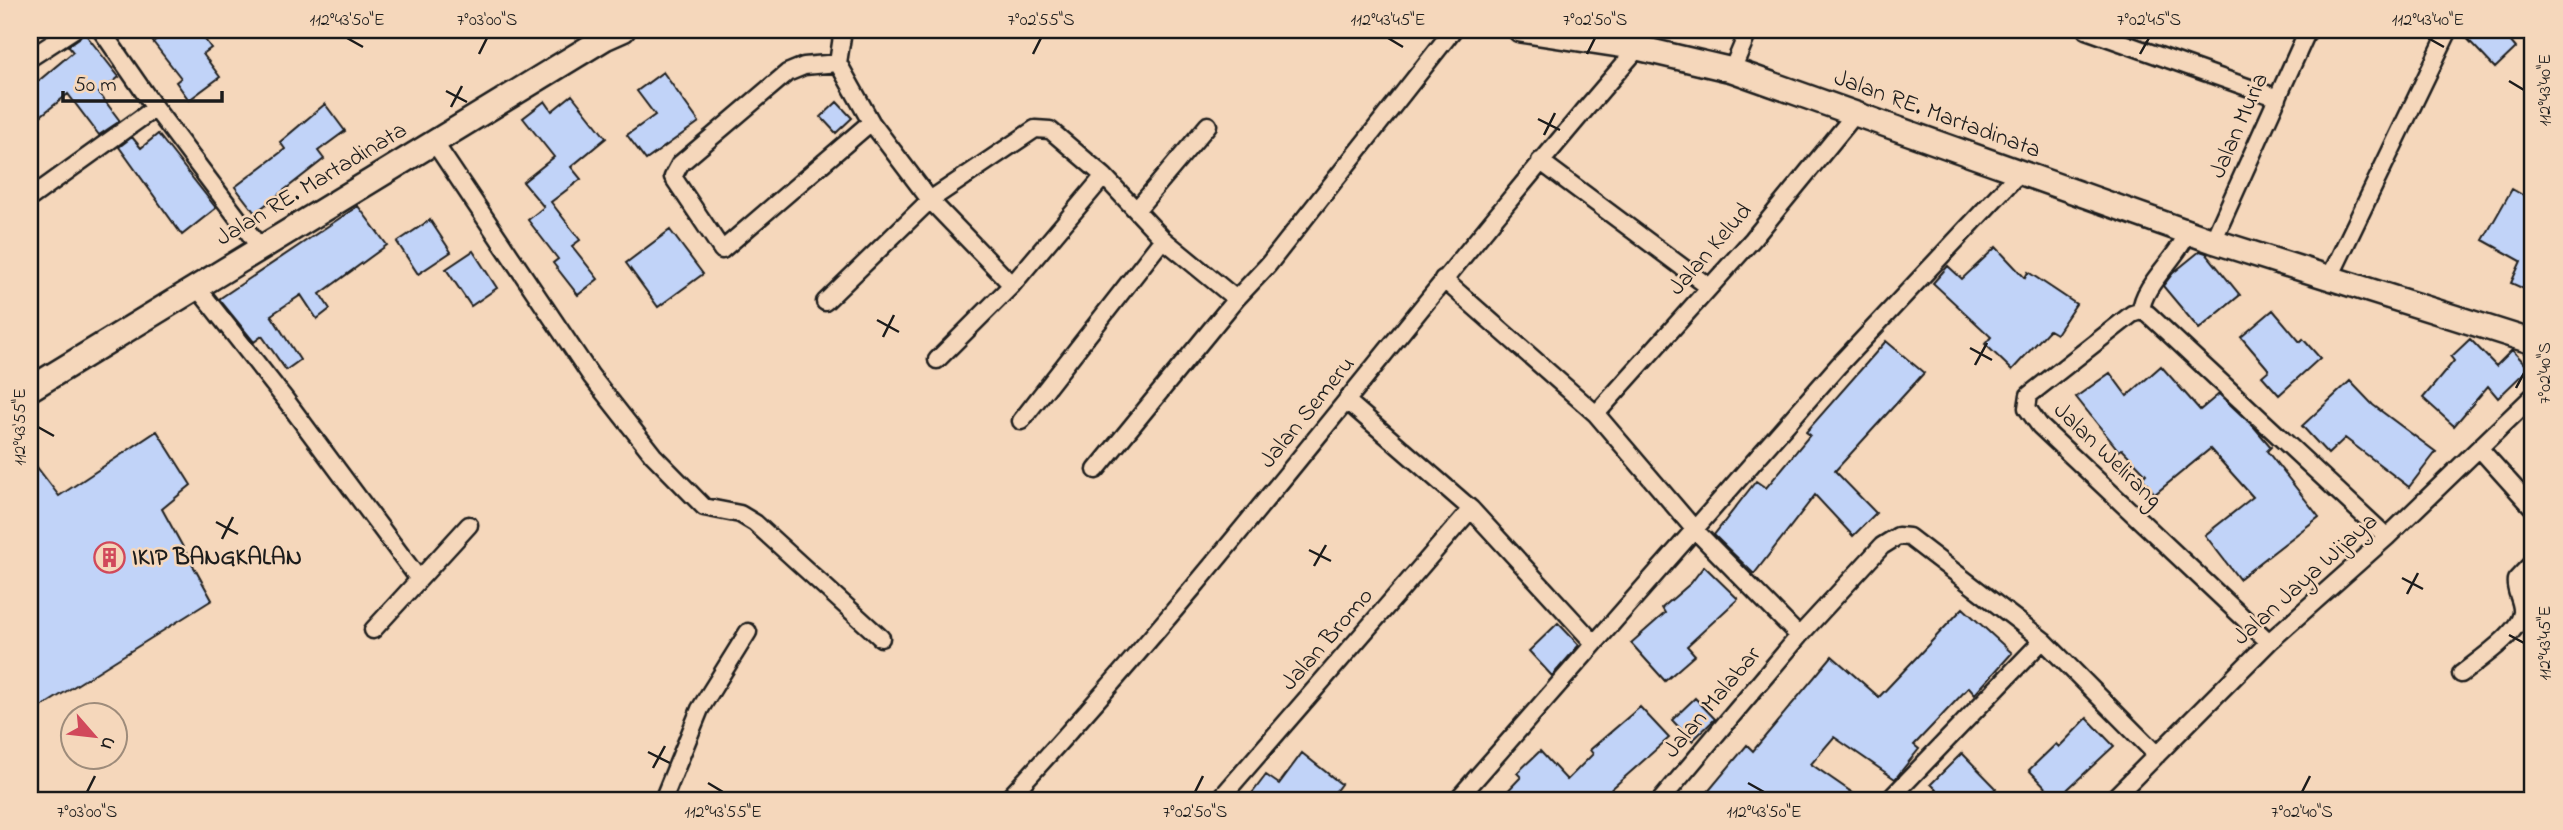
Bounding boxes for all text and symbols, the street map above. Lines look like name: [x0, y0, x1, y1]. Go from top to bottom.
text: 112°43'50"E: [309, 8, 385, 34]
text: 7°03'00"S: [457, 8, 517, 34]
text: 7°02'55"S: [1007, 8, 1075, 34]
text: 112°43'45"E: [1351, 8, 1425, 34]
text: 7°02'50"S: [1563, 8, 1627, 34]
text: 7°02'45"S: [2117, 8, 2181, 34]
text: 112°43'40"E: [2392, 8, 2464, 34]
text: 112°43'40"E: [2533, 54, 2559, 126]
scale bar: [63, 60, 222, 104]
street label: Jalan RE. Martadinata: [1829, 61, 2045, 169]
street label: Jalan Muria: [2201, 68, 2279, 184]
text: 50 m: [74, 71, 117, 101]
street label: Jalan RE. Martadinata: [210, 114, 414, 256]
street label: Jalan Kelud: [1661, 195, 1762, 304]
text: 7°02'40"S: [2533, 342, 2559, 404]
street label: Jalan Semeru: [1252, 349, 1364, 477]
text: 112°43'55"E: [8, 388, 34, 466]
street label: Jalan Welirang: [2044, 395, 2170, 517]
street label: Jalan Jaya Wijaya: [2226, 505, 2387, 656]
building icon: IKIP BANGKALAN: [92, 541, 126, 575]
place label: IKIP BANGKALAN: [132, 541, 302, 576]
street label: Jalan Bromo: [1273, 581, 1383, 699]
text: 112°43'45"E: [2533, 606, 2559, 680]
street label: Jalan Malabar: [1656, 639, 1771, 767]
north arrow: [60, 700, 130, 770]
text: U: [92, 731, 122, 754]
text: 7°03'00"S: [57, 800, 117, 826]
text: 112°43'55"E: [684, 800, 762, 826]
text: 7°02'50"S: [1163, 800, 1227, 826]
text: 112°43'50"E: [1726, 800, 1802, 826]
text: 7°02'40"S: [2271, 800, 2333, 826]

